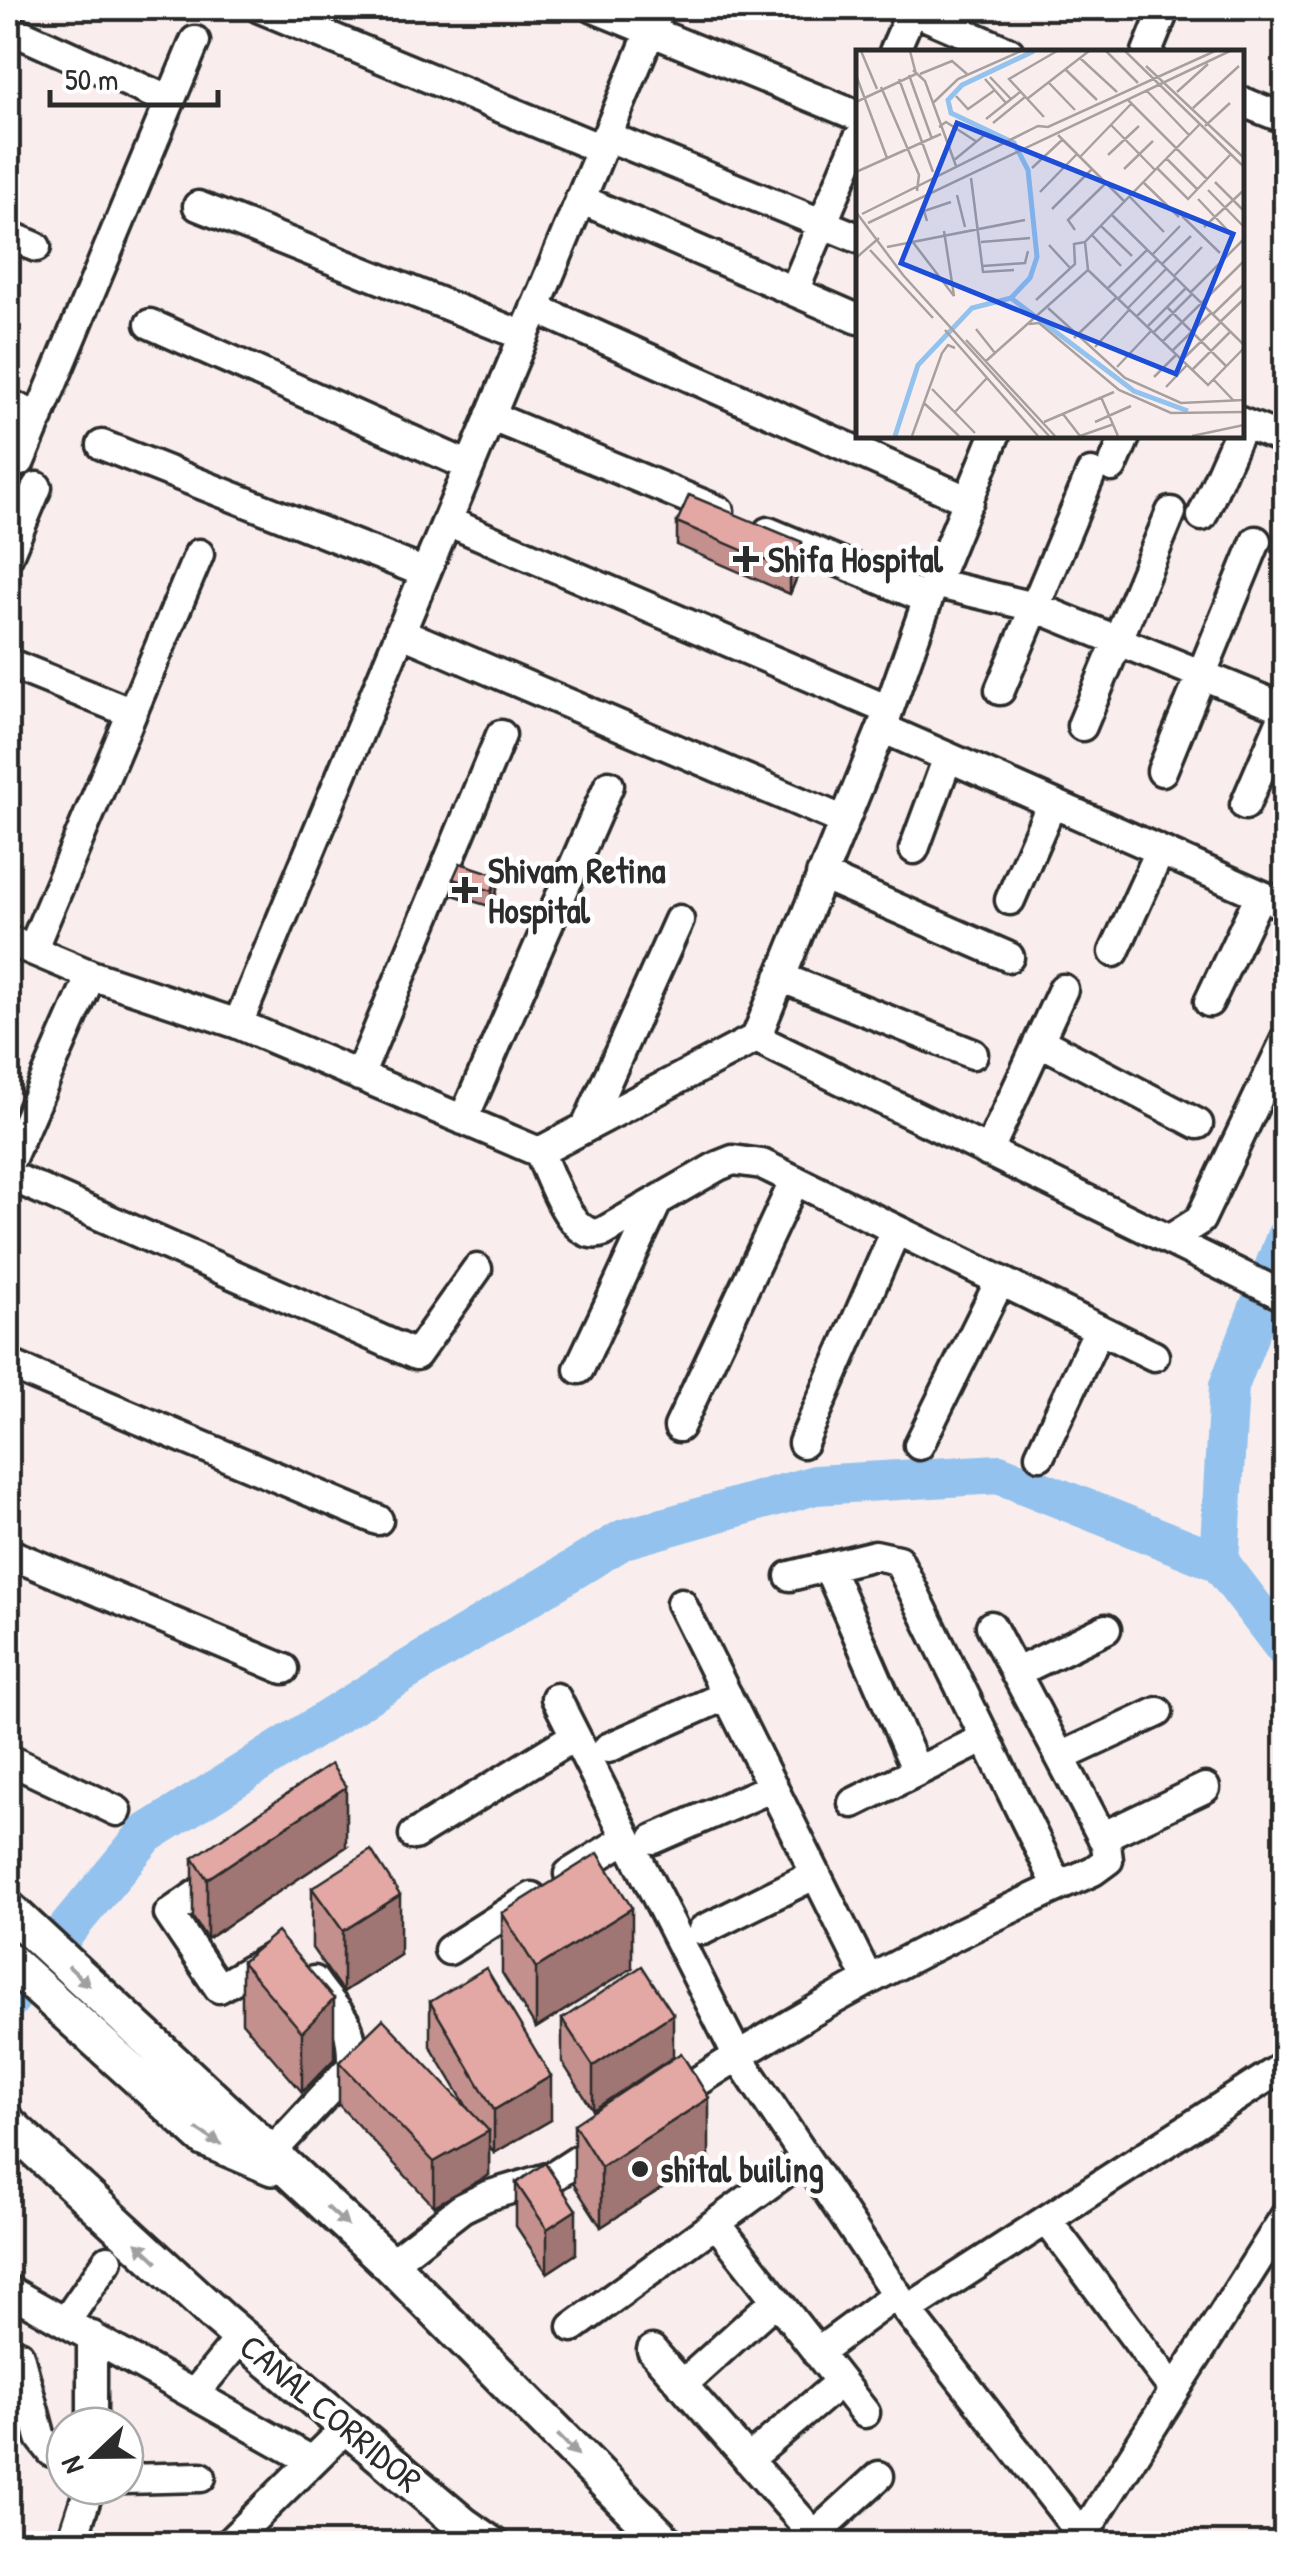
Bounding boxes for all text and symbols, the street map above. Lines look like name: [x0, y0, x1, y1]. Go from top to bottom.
scale bar: [50, 45, 218, 107]
inset map: [856, 50, 1243, 438]
text: 50 m: [65, 59, 118, 99]
place label: Shifa Hospital: [768, 536, 943, 584]
marker: Shifa Hospital: [733, 546, 759, 572]
place label: Shivam Retina Hospital: [488, 847, 666, 935]
marker: Shivam Retina Hospital: [452, 877, 478, 903]
one-way arrow: [66, 1964, 90, 1987]
one-way arrow: [195, 2128, 223, 2145]
place label: shital builing: [660, 2146, 824, 2194]
marker: shital builing: [629, 2158, 651, 2180]
one-way arrow: [325, 2204, 349, 2227]
one-way arrow: [135, 2242, 160, 2264]
street label: CANAL CORRIDOR: [230, 2323, 432, 2503]
north arrow: [45, 2406, 145, 2506]
one-way arrow: [556, 2433, 579, 2457]
text: N: [51, 2451, 92, 2479]

